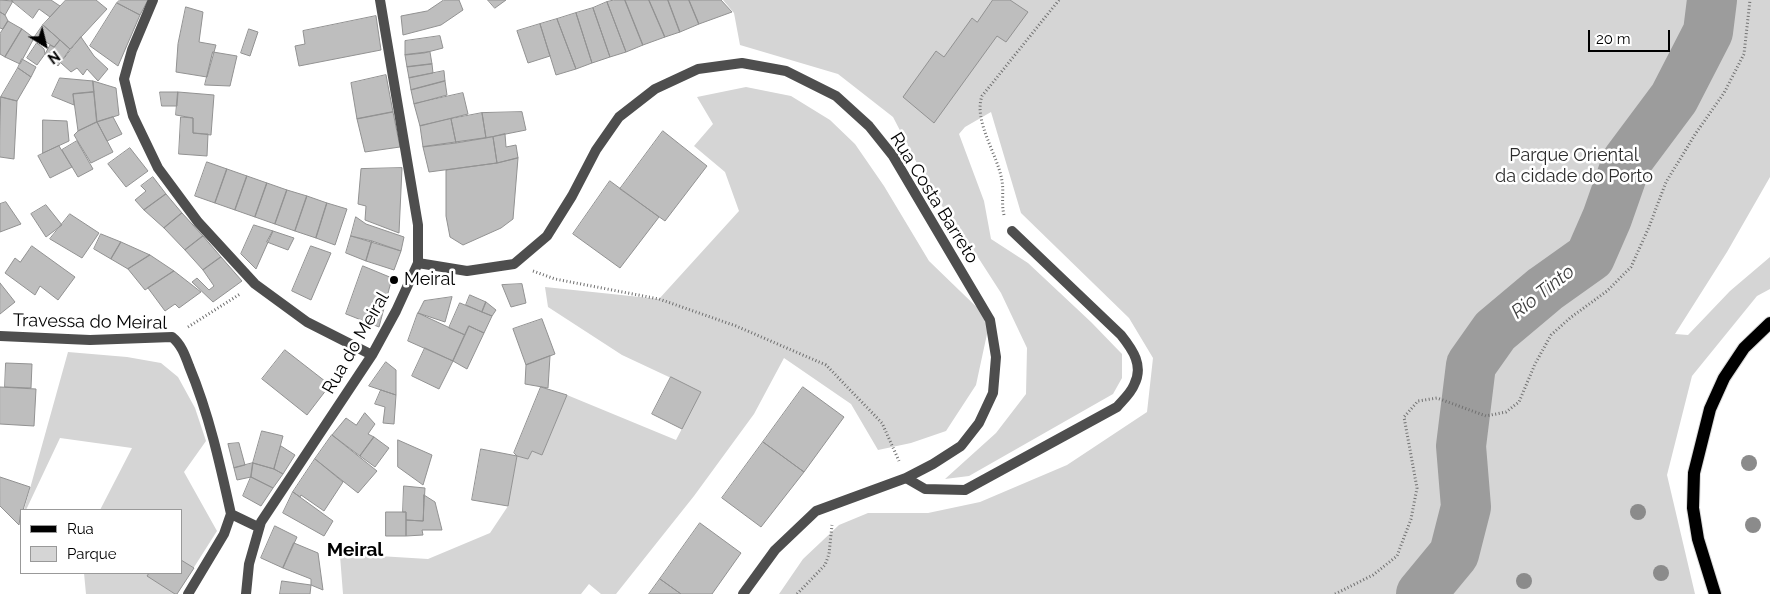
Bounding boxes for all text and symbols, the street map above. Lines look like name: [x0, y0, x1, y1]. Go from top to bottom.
north arrow: [20, 20, 70, 70]
scale bar: [1590, 20, 1672, 52]
text: 20 m: [1596, 30, 1631, 48]
text: N: [45, 48, 63, 67]
street label: Rua Costa Barreto: [885, 129, 983, 267]
park label: Parque Oriental da cidade do Porto: [1495, 145, 1653, 188]
water label: Rio Tinto: [1507, 260, 1579, 324]
place label: Meiral: [404, 269, 455, 291]
marker: Meiral: [388, 274, 400, 286]
street label: Rua do Meiral: [318, 288, 394, 398]
street label: Travessa do Meiral: [13, 310, 167, 334]
legend: [20, 509, 182, 574]
text: Rua: [67, 520, 94, 538]
district label: Meiral: [327, 539, 383, 561]
text: Parque: [67, 545, 116, 563]

